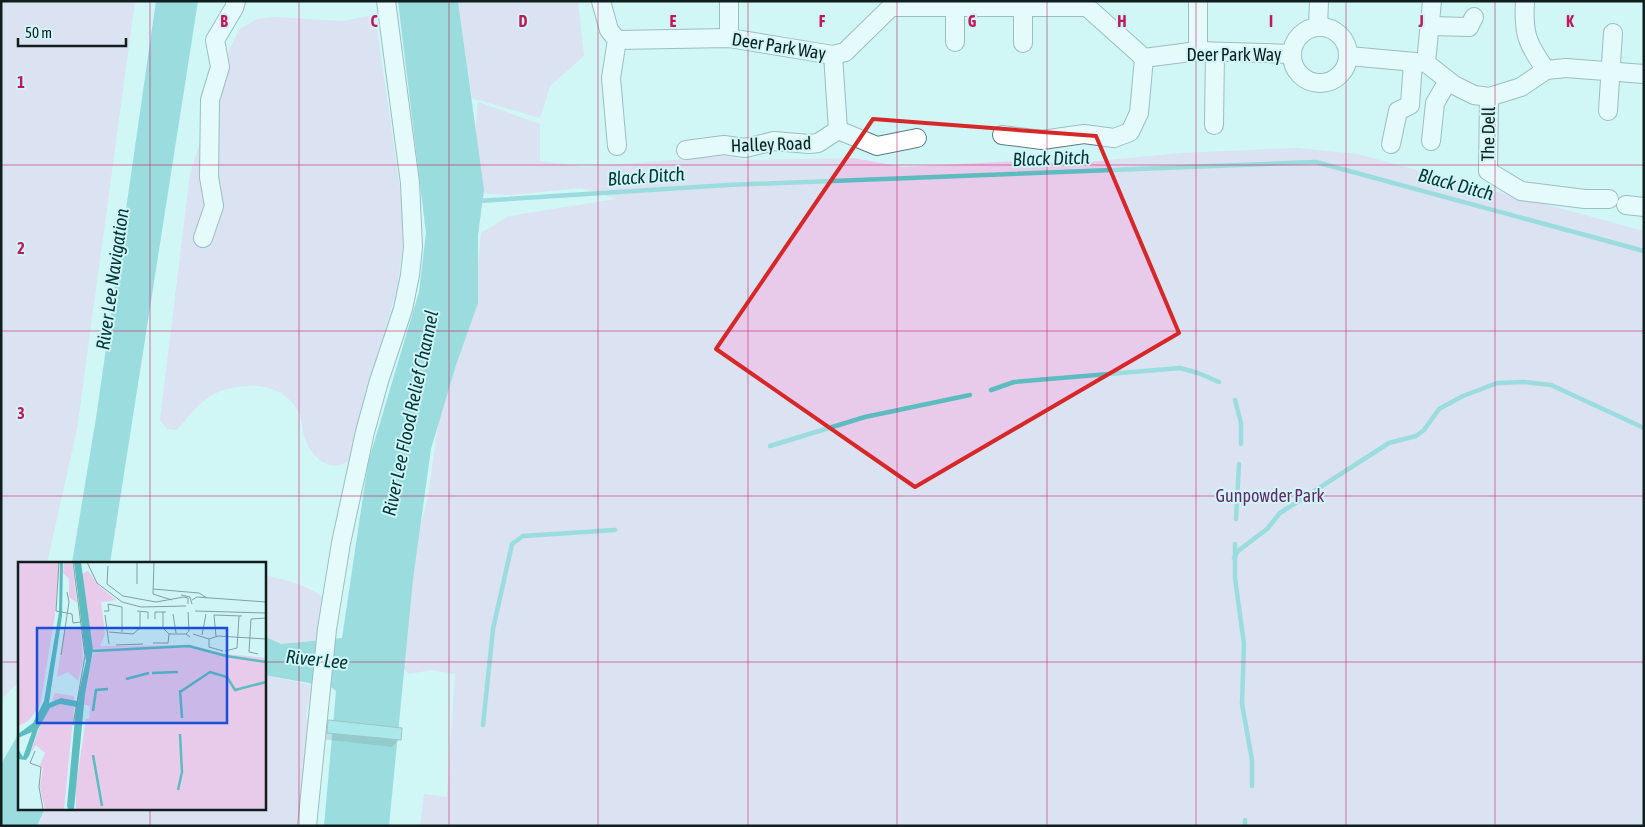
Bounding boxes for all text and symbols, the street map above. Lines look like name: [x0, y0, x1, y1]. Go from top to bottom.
text: B: [220, 12, 228, 30]
text: C: [370, 12, 378, 30]
text: D: [519, 12, 528, 30]
text: E: [670, 12, 677, 30]
text: F: [819, 12, 826, 30]
text: G: [968, 12, 977, 30]
text: H: [1117, 12, 1127, 30]
text: I: [1269, 12, 1273, 30]
text: J: [1417, 12, 1424, 30]
text: K: [1566, 12, 1574, 30]
scale bar: [18, 15, 125, 47]
text: 50 m: [25, 24, 52, 41]
street label: Deer Park Way: [730, 28, 828, 64]
street label: Deer Park Way: [1187, 44, 1281, 65]
text: 1: [17, 73, 25, 91]
street label: The Dell: [1477, 106, 1499, 162]
street label: Halley Road: [730, 132, 812, 156]
water label: Black Ditch: [1012, 146, 1090, 170]
water label: Black Ditch: [607, 162, 685, 190]
water label: Black Ditch: [1416, 163, 1496, 205]
water label: River Lee Navigation: [91, 207, 133, 351]
text: 2: [17, 239, 25, 257]
water label: River Lee Flood Relief Channel: [377, 308, 443, 518]
text: 3: [17, 404, 25, 422]
park label: Gunpowder Park: [1216, 485, 1325, 506]
inset map: [18, 562, 265, 810]
water label: River Lee: [285, 645, 349, 673]

